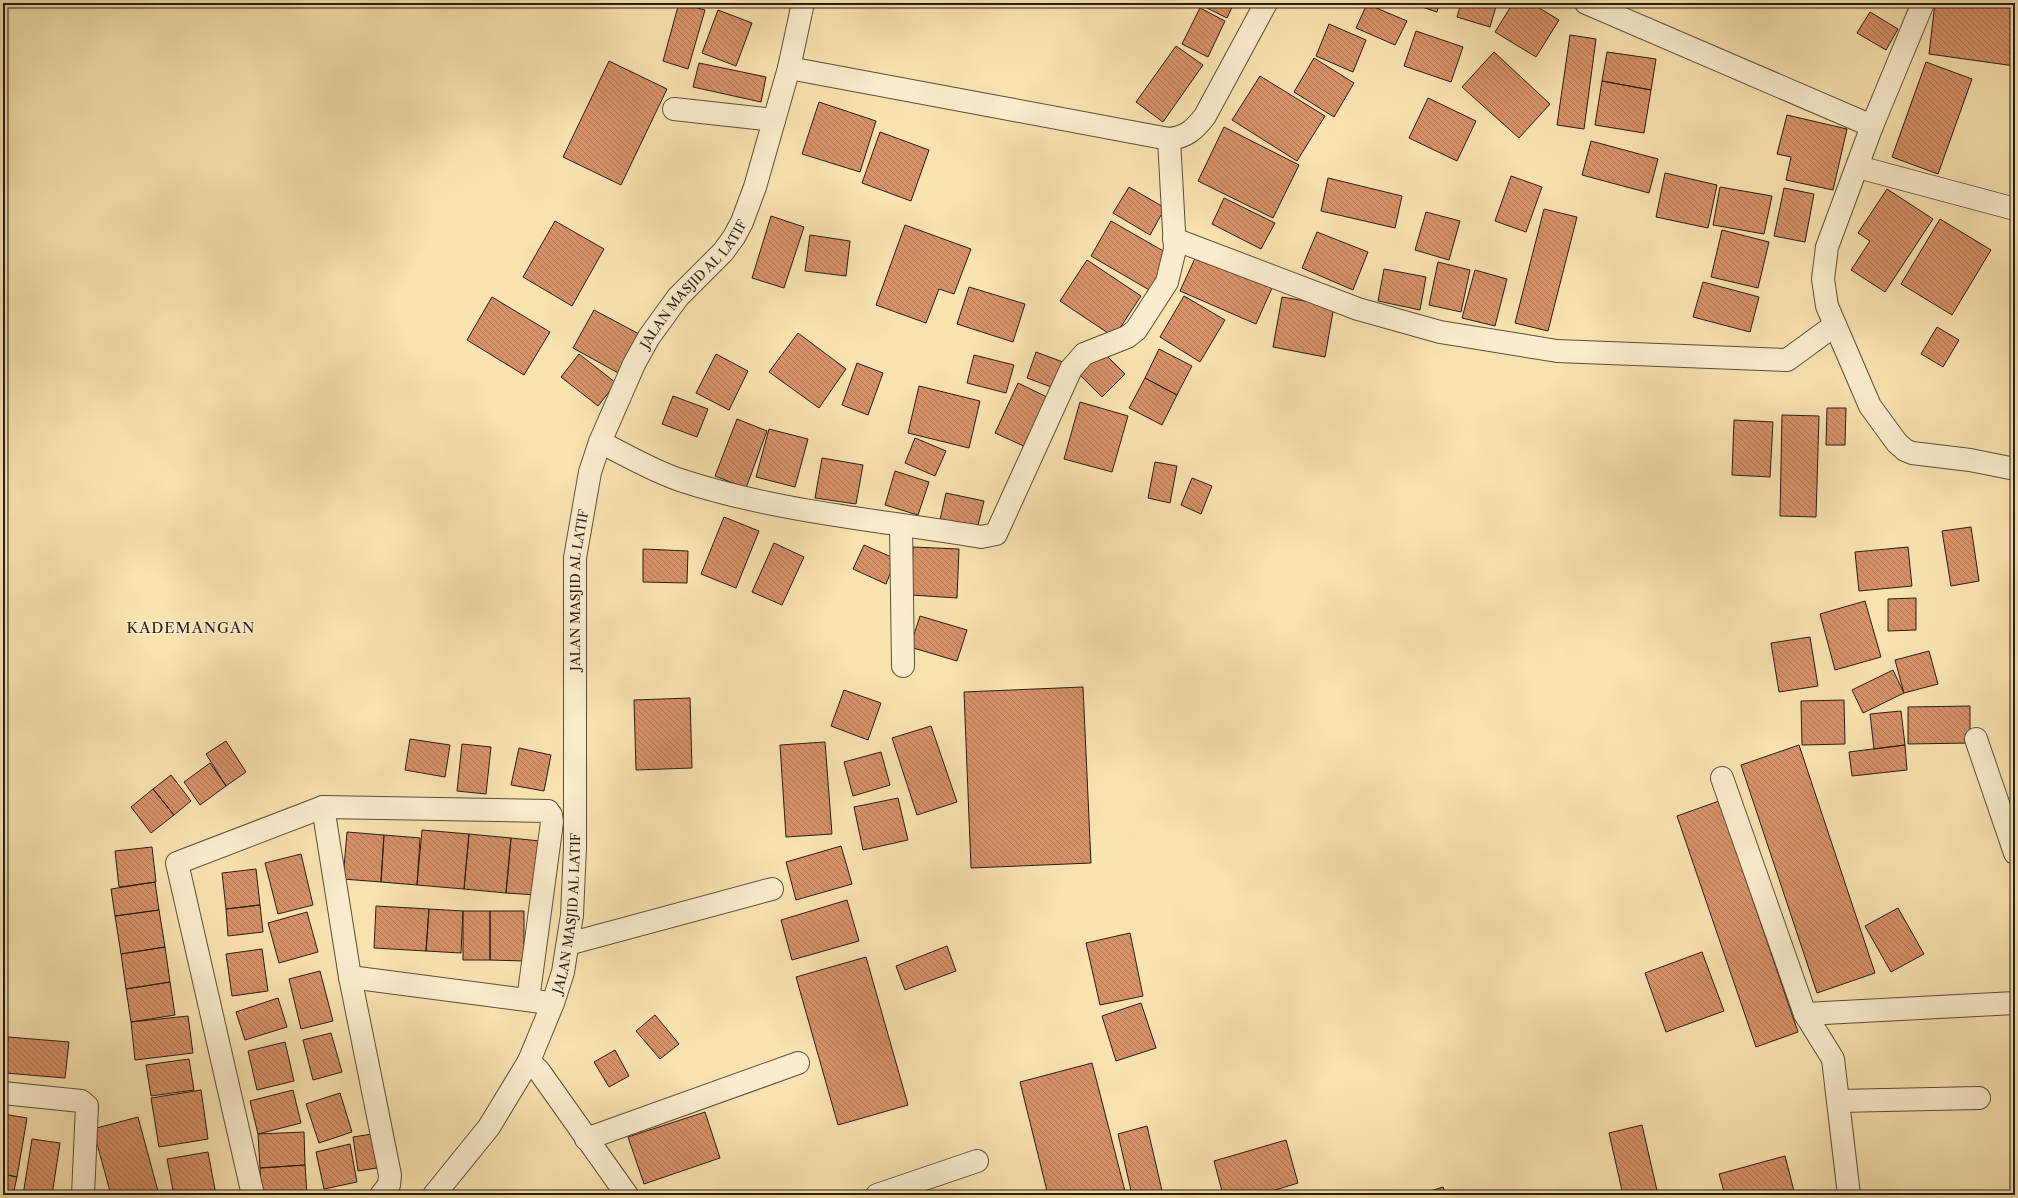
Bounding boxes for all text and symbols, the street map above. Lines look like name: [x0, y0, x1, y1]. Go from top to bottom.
street label: JALAN MASJID AL LATIF: [635, 216, 750, 353]
street label: JALAN MASJID AL LATIF: [567, 508, 591, 673]
district label: KADEMANGAN: [126, 618, 256, 637]
street label: JALAN MASJID AL LATIF: [548, 832, 583, 997]

